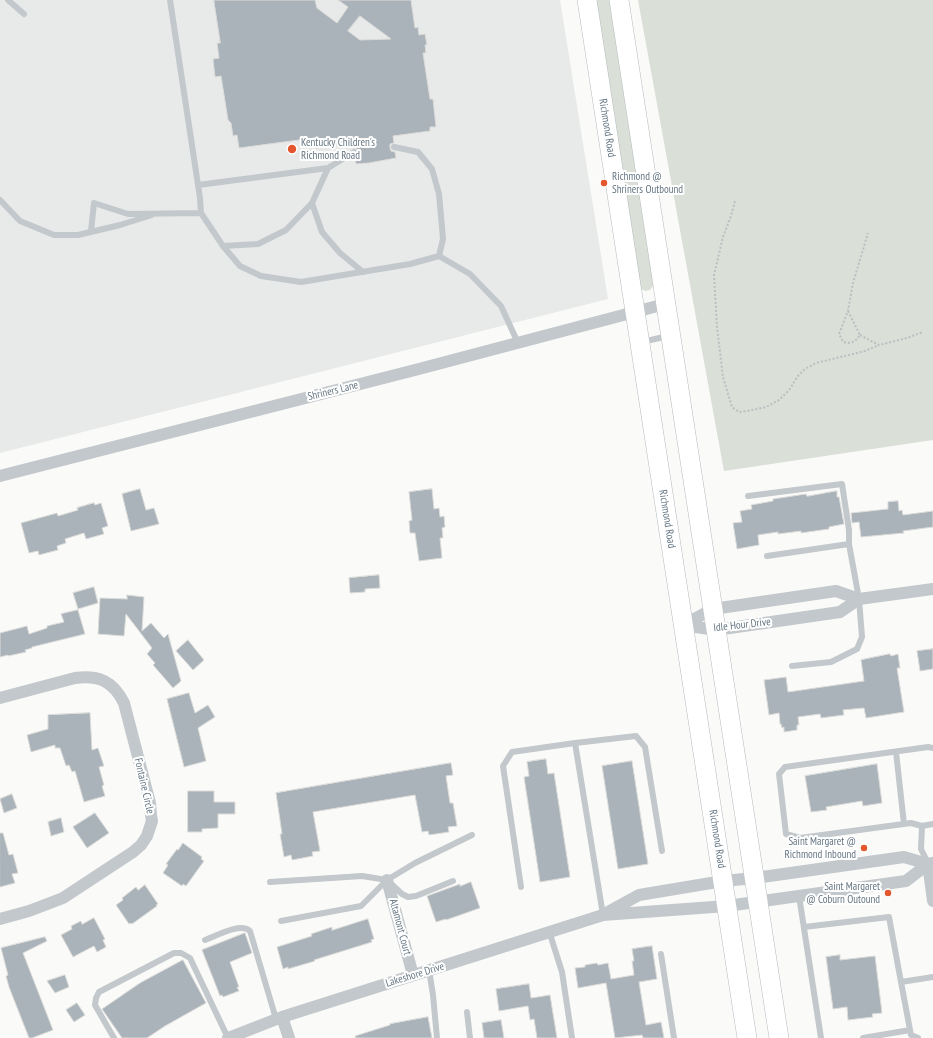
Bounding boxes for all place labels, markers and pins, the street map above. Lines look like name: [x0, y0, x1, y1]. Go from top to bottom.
place label: Kentucky Children's Richmond Road: [301, 136, 375, 162]
marker: Kentucky Children's Richmond Road: [286, 143, 298, 155]
place label: Richmond @ Shriners Outbound: [612, 170, 683, 196]
marker: Richmond @ Shriners Outbound: [599, 178, 609, 188]
place label: Saint Margaret @ Richmond Inbound: [784, 835, 856, 861]
marker: Saint Margaret @ Richmond Inbound: [859, 843, 869, 853]
place label: Saint Margaret @ Coburn Outound: [806, 880, 880, 906]
marker: Saint Margaret @ Coburn Outound: [883, 888, 893, 898]

